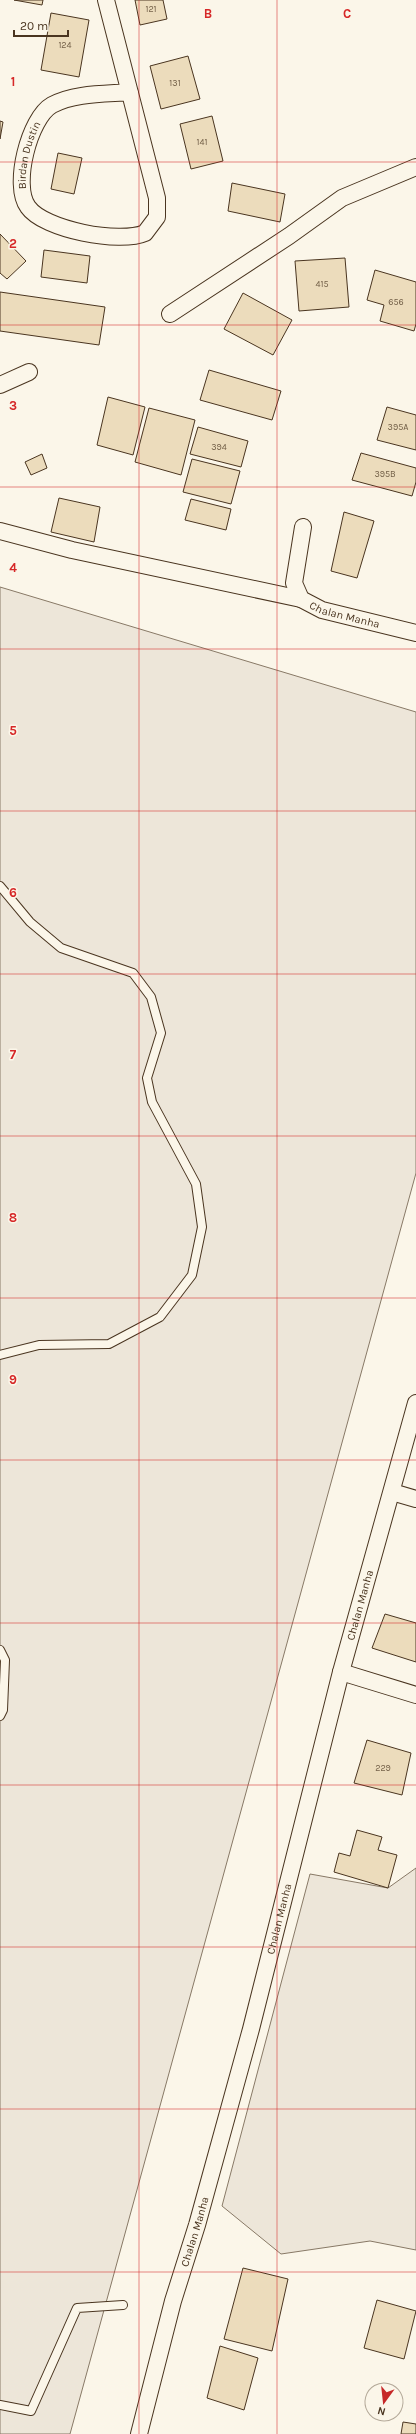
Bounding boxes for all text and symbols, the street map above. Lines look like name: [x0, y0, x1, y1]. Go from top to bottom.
house number: 121: [145, 4, 157, 14]
text: B: [204, 6, 212, 21]
text: C: [343, 6, 351, 21]
scale bar: [14, 12, 68, 38]
text: 20 m: [20, 19, 48, 33]
house number: 124: [58, 40, 72, 50]
text: 1: [11, 74, 15, 89]
house number: 131: [169, 78, 181, 88]
street label: Birdan Dustin: [16, 119, 43, 189]
house number: 141: [197, 137, 208, 147]
text: 2: [9, 236, 17, 251]
house number: 415: [315, 279, 329, 289]
house number: 656: [388, 297, 404, 307]
text: 3: [9, 398, 17, 413]
house number: 395A: [388, 422, 408, 432]
house number: 394: [211, 442, 227, 452]
house number: 395B: [374, 469, 396, 479]
text: 4: [9, 560, 17, 575]
street label: Chalan Manha: [307, 599, 381, 631]
text: 5: [9, 723, 17, 738]
text: 6: [9, 885, 17, 900]
text: 7: [10, 1047, 17, 1062]
text: 8: [9, 1210, 17, 1225]
text: 9: [9, 1372, 17, 1387]
street label: Chalan Manha: [344, 1568, 376, 1642]
house number: 229: [375, 1763, 391, 1773]
street label: Chalan Manha: [264, 1882, 294, 1956]
street label: Chalan Manha: [178, 2195, 212, 2268]
north arrow: [364, 2382, 404, 2422]
text: N: [376, 2404, 387, 2418]

